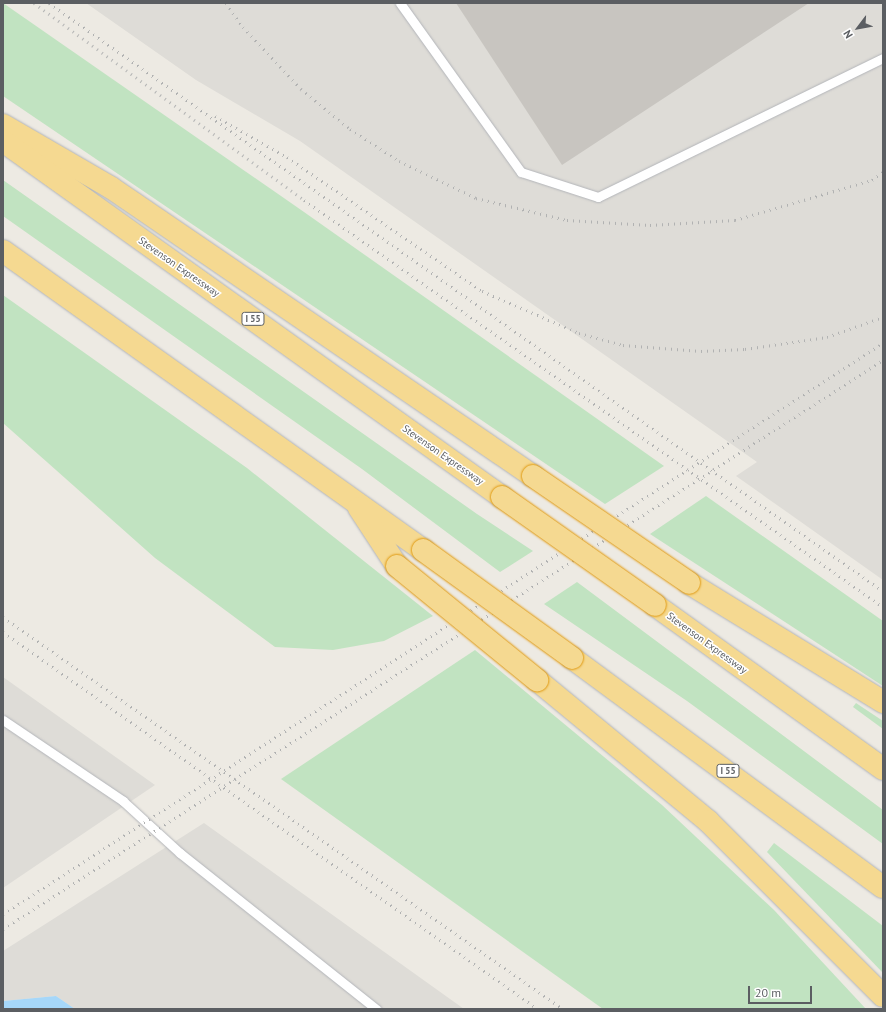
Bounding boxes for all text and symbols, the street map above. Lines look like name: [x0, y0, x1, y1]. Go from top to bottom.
north arrow: [838, 8, 878, 48]
text: N: [840, 28, 856, 41]
street label: Stevenson Expressway: [136, 234, 222, 300]
road number: I 55: [241, 312, 265, 326]
street label: Stevenson Expressway: [400, 422, 486, 488]
street label: Stevenson Expressway: [665, 610, 749, 676]
road number: I 55: [716, 764, 740, 778]
scale bar: [750, 978, 814, 1004]
text: 20 m: [755, 985, 781, 1000]

